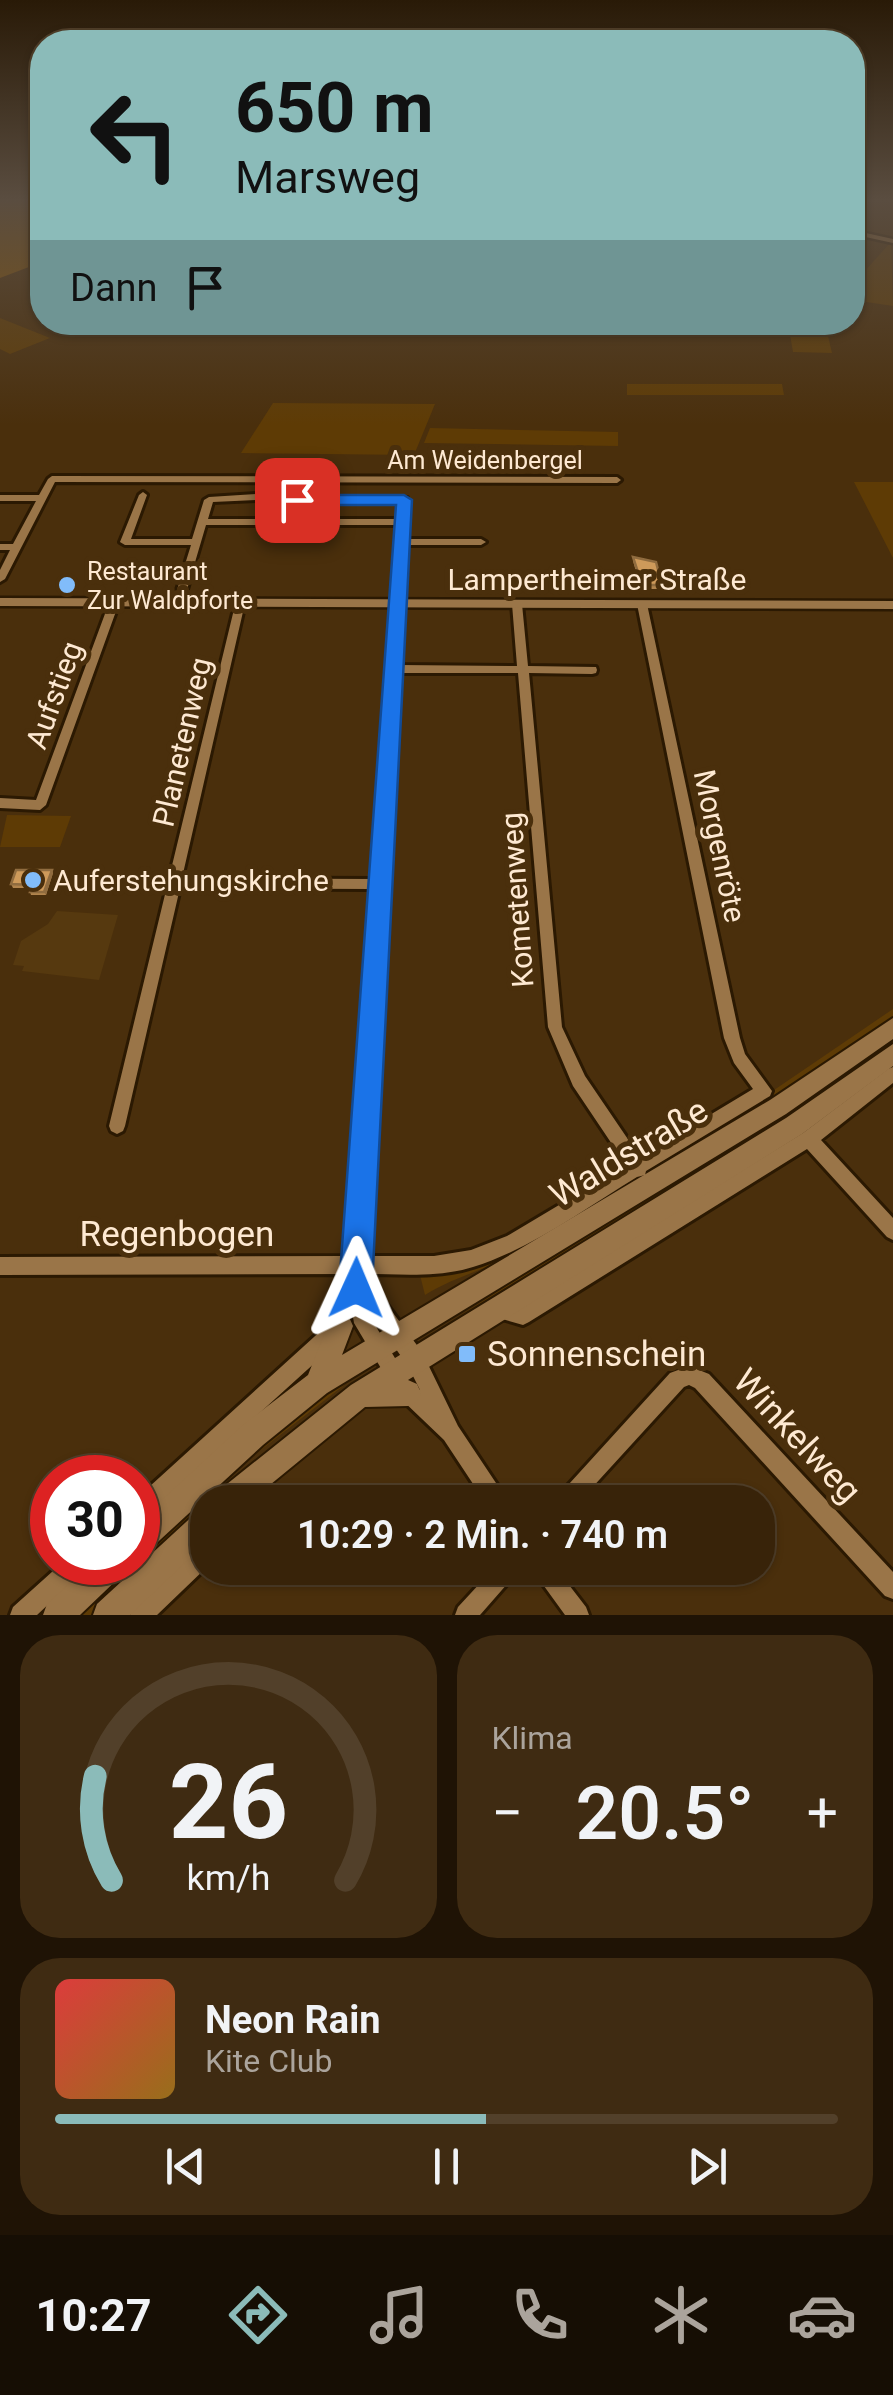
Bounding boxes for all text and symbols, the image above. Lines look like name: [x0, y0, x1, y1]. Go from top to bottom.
text: 650 m: [235, 67, 434, 149]
icon: left: [70, 70, 200, 200]
text: Marsweg: [235, 151, 420, 204]
icon: arrive: [178, 260, 233, 315]
text: Dann: [70, 266, 158, 310]
street label: Am Weidenbergel: [387, 446, 583, 475]
pin: [255, 458, 340, 543]
icon: arrive: [270, 473, 325, 528]
place label: Restaurant Zur Waldpforte: [87, 557, 253, 615]
street label: Lampertheimer Straße: [447, 562, 747, 597]
marker: Restaurant Zur Waldpforte: [56, 574, 78, 596]
street label: Aufstieg: [18, 637, 90, 753]
street label: Planetenweg: [146, 654, 218, 830]
street label: Morgenröte: [687, 766, 753, 926]
street label: Kometenweg: [493, 811, 541, 989]
place label: Auferstehungskirche: [53, 863, 329, 898]
marker: Auferstehungskirche: [22, 869, 44, 891]
street label: Waldstraße: [543, 1090, 715, 1216]
street label: Regenbogen: [80, 1214, 274, 1255]
position arrow: [304, 1236, 408, 1340]
place label: Sonnenschein: [487, 1334, 706, 1375]
marker: Sonnenschein: [456, 1343, 478, 1365]
street label: Winkelweg: [725, 1361, 869, 1511]
speed limit sign: 30: [30, 1455, 160, 1585]
text: 10:29 · 2 Min. · 740 m: [297, 1513, 668, 1557]
text: Klima: [492, 1719, 573, 1757]
text: 26: [169, 1742, 288, 1863]
text: 20.5°: [575, 1769, 754, 1857]
text: −: [492, 1781, 523, 1845]
text: +: [807, 1781, 838, 1845]
text: km/h: [186, 1857, 270, 1899]
text: Neon Rain: [205, 1998, 381, 2042]
text: Kite Club: [205, 2042, 332, 2080]
icon: previous: [158, 2139, 213, 2194]
icon: pause: [419, 2139, 474, 2194]
icon: next: [680, 2139, 735, 2194]
icon: directions: [223, 2280, 293, 2350]
icon: music: [364, 2280, 434, 2350]
icon: phone: [505, 2280, 575, 2350]
icon: climate: [646, 2280, 716, 2350]
icon: car: [787, 2280, 857, 2350]
text: 10:27: [36, 2289, 152, 2342]

